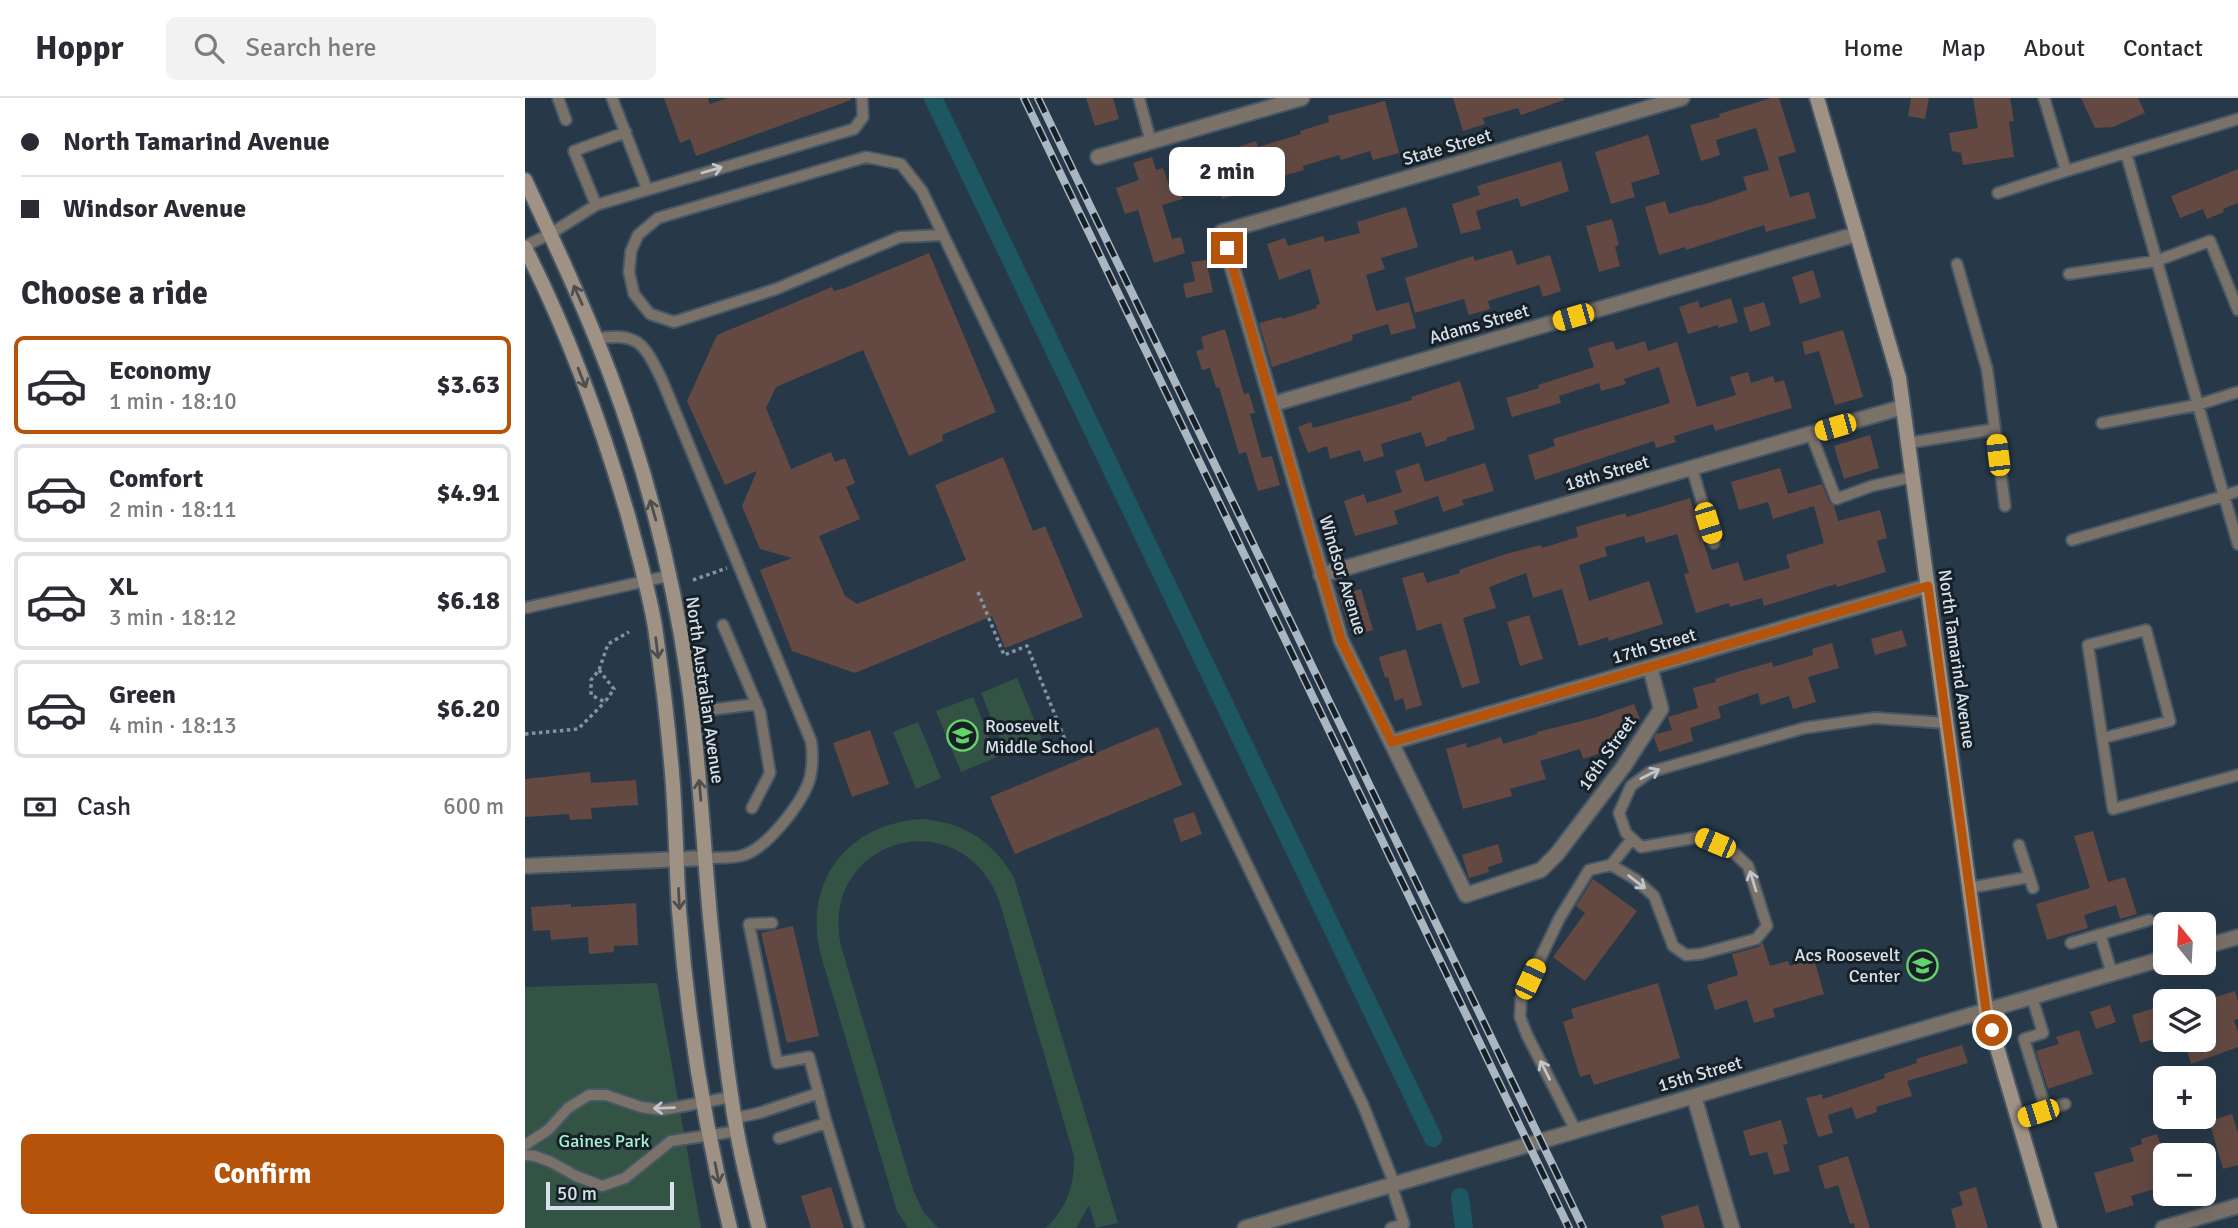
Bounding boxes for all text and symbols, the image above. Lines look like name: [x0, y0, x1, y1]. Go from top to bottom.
search box: [166, 17, 656, 80]
text: Hoppr: [35, 28, 124, 69]
icon: search: [190, 29, 228, 67]
text: Search here: [246, 32, 377, 64]
text: Home: [1843, 33, 1903, 63]
text: Map: [1941, 33, 1986, 63]
text: About: [2024, 33, 2085, 63]
text: Contact: [2123, 33, 2203, 63]
street label: State Street: [1400, 124, 1494, 170]
text: North Tamarind Avenue: [63, 126, 330, 158]
callout: 2 min: [1169, 146, 1285, 195]
text: 2 min: [1199, 157, 1255, 186]
one-way arrow: [701, 163, 723, 176]
text: Windsor Avenue: [63, 193, 246, 225]
route end: [1211, 232, 1243, 264]
text: Choose a ride: [21, 274, 208, 313]
one-way arrow: [571, 285, 584, 306]
street label: Adams Street: [1427, 299, 1531, 349]
car: [1550, 301, 1597, 333]
icon: car: [25, 354, 88, 417]
text: Economy: [109, 355, 211, 387]
one-way arrow: [576, 367, 589, 388]
text: $3.63: [436, 369, 500, 401]
text: 1 min · 18:10: [109, 387, 237, 416]
car: [1812, 411, 1859, 443]
car: [1986, 433, 2011, 477]
street label: 18th Street: [1562, 451, 1652, 495]
icon: car: [25, 462, 88, 525]
text: Comfort: [109, 463, 203, 495]
text: $4.91: [436, 477, 500, 509]
text: 2 min · 18:11: [109, 495, 237, 524]
one-way arrow: [645, 499, 658, 521]
car: [1692, 500, 1725, 546]
street label: Windsor Avenue: [1314, 513, 1372, 637]
street label: North Tamarind Avenue: [1934, 568, 1980, 750]
icon: car: [25, 570, 88, 633]
text: XL: [109, 571, 139, 603]
text: $6.18: [436, 585, 500, 617]
street label: North Australian Avenue: [681, 595, 729, 785]
text: 3 min · 18:12: [109, 603, 237, 632]
street label: 17th Street: [1609, 624, 1699, 668]
one-way arrow: [651, 637, 664, 659]
icon: car: [25, 678, 88, 741]
text: Green: [109, 679, 176, 711]
text: $6.20: [436, 693, 500, 725]
text: 4 min · 18:13: [109, 711, 237, 740]
street label: 16th Street: [1573, 711, 1641, 795]
place label: Roosevelt Middle School: [985, 715, 1094, 758]
school or university icon: Roosevelt Middle School: [945, 719, 979, 753]
one-way arrow: [1640, 767, 1660, 781]
one-way arrow: [694, 779, 707, 801]
icon: cash: [21, 788, 59, 826]
text: Cash: [77, 791, 131, 823]
text: 600 m: [443, 792, 504, 821]
car: [1692, 825, 1739, 861]
one-way arrow: [1746, 870, 1759, 892]
one-way arrow: [1627, 874, 1646, 889]
one-way arrow: [672, 888, 685, 911]
north arrow: [2153, 912, 2215, 975]
map controls: [2153, 912, 2216, 1206]
place label: Acs Roosevelt Center: [1795, 944, 1900, 987]
school or university icon: Acs Roosevelt Center: [1906, 948, 1940, 982]
car: [1512, 956, 1549, 1002]
button: layers: [2153, 989, 2216, 1052]
route start: [1976, 1014, 2008, 1046]
street label: 15th Street: [1655, 1052, 1745, 1096]
one-way arrow: [1537, 1060, 1551, 1081]
button: +: [2153, 1066, 2216, 1129]
car: [2015, 1097, 2062, 1129]
one-way arrow: [653, 1101, 676, 1115]
park label: Gaines Park: [559, 1130, 649, 1152]
button: Confirm: [21, 1134, 504, 1214]
button: −: [2153, 1143, 2216, 1206]
one-way arrow: [710, 1161, 724, 1184]
scale bar: [546, 1179, 674, 1211]
text: 50 m: [557, 1182, 597, 1206]

